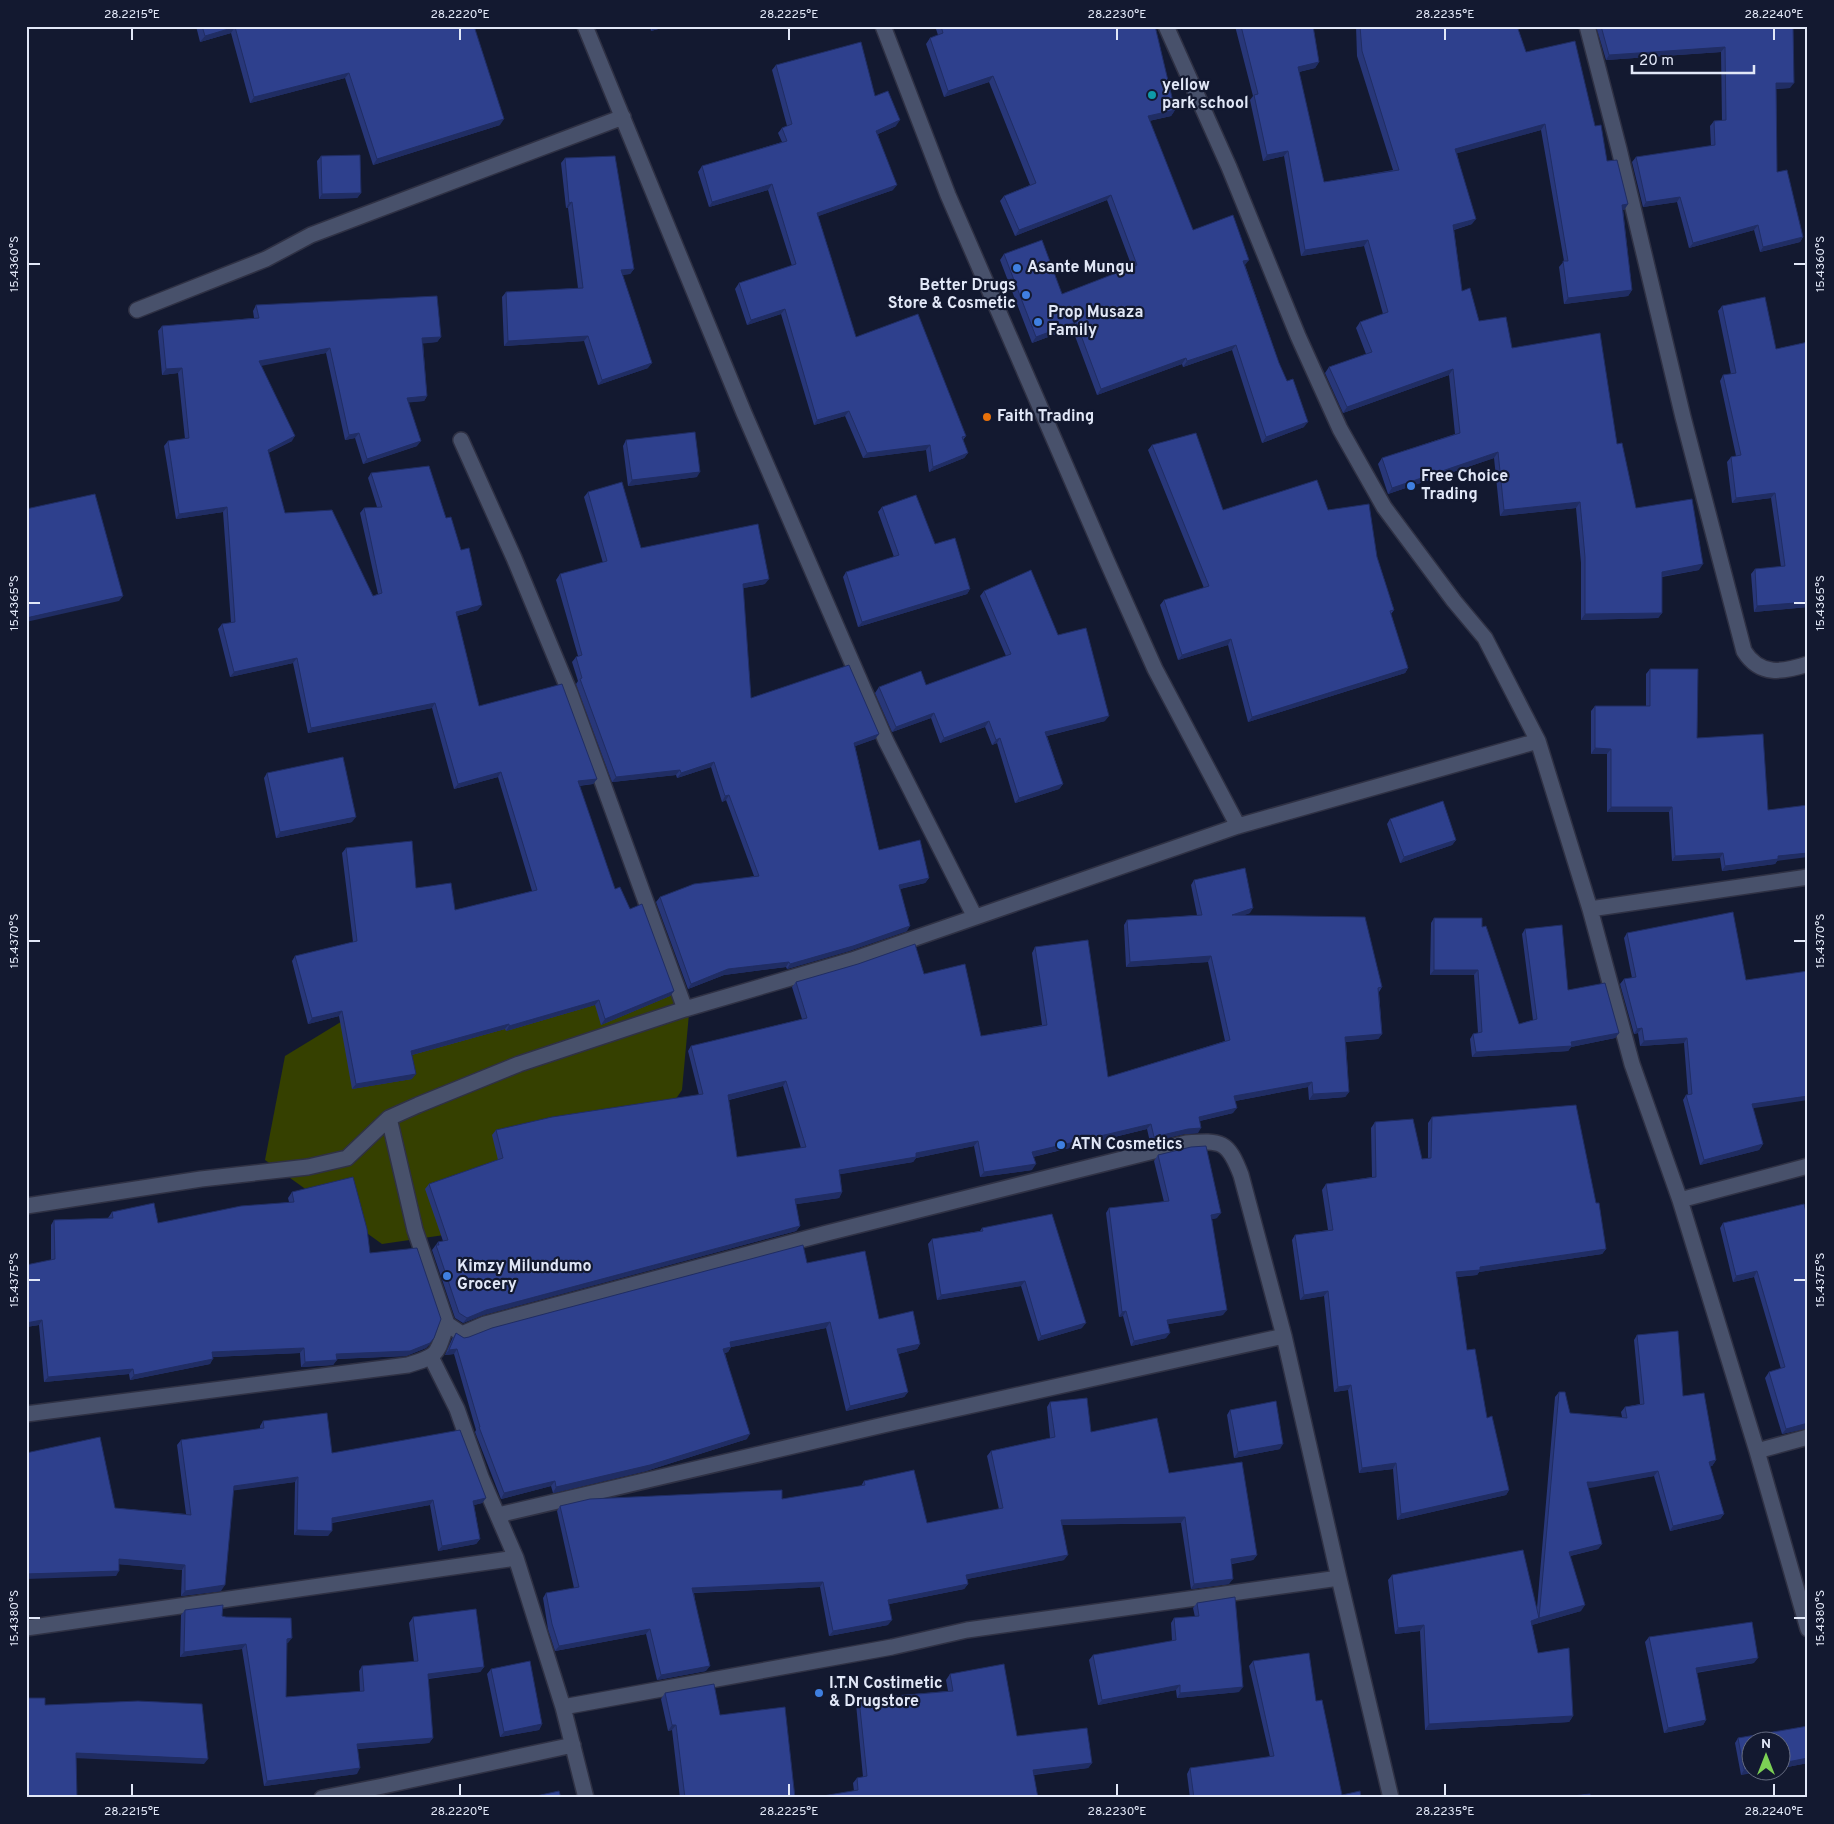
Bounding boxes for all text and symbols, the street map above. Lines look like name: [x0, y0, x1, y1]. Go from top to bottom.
text: 28.2215°E: [104, 7, 160, 23]
text: 28.2220°E: [430, 7, 490, 23]
text: 28.2225°E: [760, 7, 818, 23]
text: 28.2230°E: [1088, 7, 1146, 23]
text: 28.2235°E: [1416, 7, 1474, 23]
text: 28.2240°E: [1744, 7, 1804, 23]
scale bar: [1632, 42, 1754, 74]
text: 20 m: [1639, 52, 1674, 71]
place label: yellow park school: [1162, 76, 1249, 114]
marker: yellow park school: [1146, 89, 1158, 101]
text: 15.4360°S: [7, 236, 23, 292]
text: 15.4360°S: [1813, 236, 1829, 292]
place label: Asante Mungu: [1027, 258, 1134, 278]
marker: Asante Mungu: [1011, 262, 1023, 274]
place label: Better Drugs Store & Cosmetic: [888, 276, 1016, 314]
marker: Better Drugs Store & Cosmetic: [1020, 289, 1032, 301]
place label: Prop Musaza Family: [1048, 303, 1143, 341]
marker: Prop Musaza Family: [1032, 316, 1044, 328]
place label: Faith Trading: [997, 407, 1094, 427]
marker: Faith Trading: [981, 411, 993, 423]
place label: Free Choice Trading: [1421, 467, 1508, 505]
marker: Free Choice Trading: [1405, 480, 1417, 492]
text: 15.4365°S: [7, 575, 23, 631]
text: 15.4365°S: [1813, 575, 1829, 631]
text: 15.4370°S: [7, 914, 23, 968]
text: 15.4370°S: [1813, 914, 1829, 968]
place label: ATN Cosmetics: [1071, 1135, 1183, 1155]
marker: ATN Cosmetics: [1055, 1139, 1067, 1151]
text: 15.4375°S: [7, 1253, 23, 1308]
text: 15.4375°S: [1813, 1253, 1829, 1308]
place label: Kimzy Milundumo Grocery: [457, 1257, 592, 1295]
marker: Kimzy Milundumo Grocery: [441, 1270, 453, 1282]
text: 15.4380°S: [7, 1590, 23, 1646]
text: 15.4380°S: [1813, 1590, 1829, 1646]
place label: I.T.N Costimetic & Drugstore: [829, 1674, 943, 1712]
marker: I.T.N Costimetic & Drugstore: [813, 1687, 825, 1699]
north arrow: [1742, 1732, 1792, 1782]
text: N: [1761, 1736, 1771, 1753]
text: 28.2215°E: [104, 1804, 160, 1820]
text: 28.2220°E: [430, 1804, 490, 1820]
text: 28.2225°E: [760, 1804, 818, 1820]
text: 28.2230°E: [1088, 1804, 1146, 1820]
text: 28.2235°E: [1416, 1804, 1474, 1820]
text: 28.2240°E: [1744, 1804, 1804, 1820]

